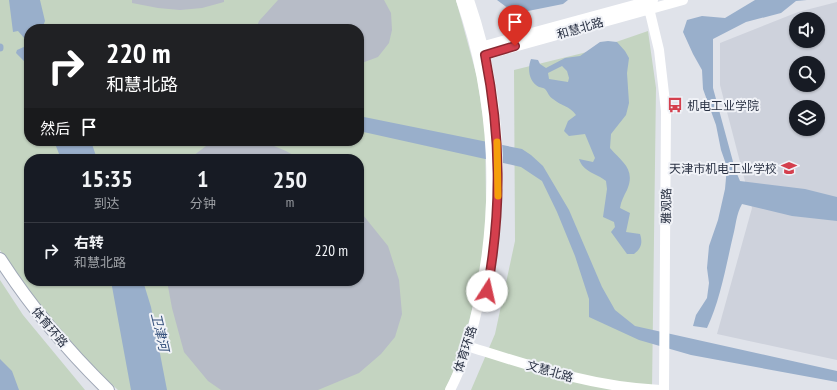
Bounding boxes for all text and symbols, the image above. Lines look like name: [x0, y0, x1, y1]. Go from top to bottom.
pin: [498, 5, 532, 46]
icon: arrive: [504, 11, 526, 33]
map controls: [789, 12, 825, 136]
button: sound: [789, 12, 825, 48]
street label: 和慧北路: [555, 14, 605, 42]
text: 220 m: [106, 34, 170, 71]
icon: right: [40, 40, 92, 92]
button: search: [789, 56, 825, 92]
text: 和慧北路: [106, 73, 178, 96]
bus stop icon: 机电工业学院: [666, 96, 684, 114]
place label: 机电工业学院: [687, 98, 759, 113]
button: layers: [789, 100, 825, 136]
icon: arrive: [78, 116, 100, 138]
text: 然后: [40, 119, 70, 138]
school or university icon: 天津市机电工业学校: [780, 159, 798, 177]
place label: 天津市机电工业学校: [669, 161, 777, 176]
text: 15:35: [81, 163, 133, 194]
text: 1: [197, 163, 208, 194]
text: 250: [273, 164, 307, 195]
street label: 雅观路: [658, 188, 674, 224]
text: m: [286, 194, 294, 211]
text: 到达: [94, 195, 120, 212]
text: 分钟: [190, 195, 216, 212]
text: 右转: [74, 233, 104, 252]
icon: right: [40, 240, 62, 262]
text: 220 m: [315, 241, 348, 260]
text: 和慧北路: [74, 254, 126, 271]
position arrow: [466, 270, 508, 312]
street label: 体育环路: [29, 304, 71, 350]
water label: 卫津河: [147, 311, 173, 356]
street label: 体育环路: [450, 324, 480, 374]
street label: 文慧北路: [525, 357, 575, 385]

